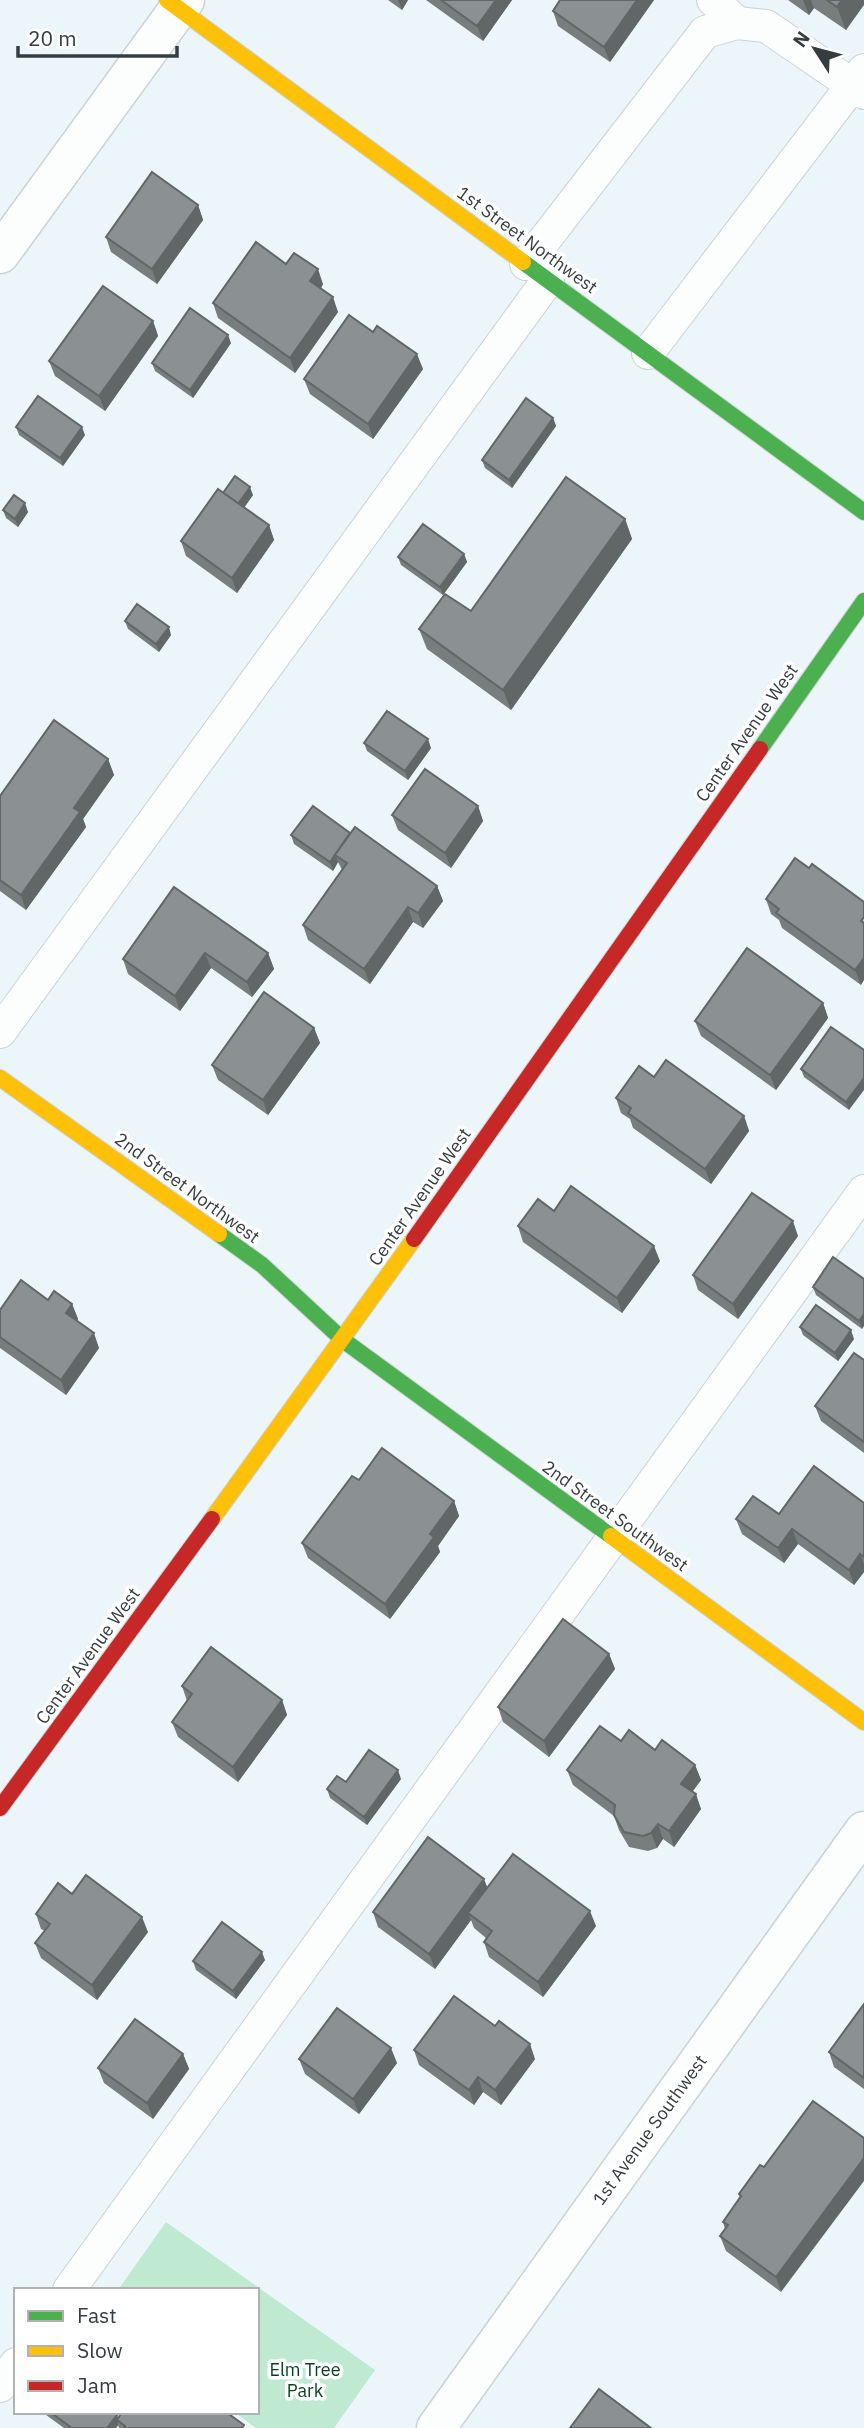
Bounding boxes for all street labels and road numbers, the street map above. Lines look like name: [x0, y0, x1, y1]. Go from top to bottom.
street label: 1st Street Northwest: [453, 181, 602, 298]
street label: Center Avenue West: [690, 659, 803, 806]
street label: Center Avenue West: [363, 1123, 476, 1270]
street label: 2nd Street Northwest: [110, 1127, 264, 1248]
street label: 2nd Street Southwest: [538, 1455, 693, 1576]
street label: Center Avenue West: [30, 1583, 145, 1728]
street label: 1st Avenue Southwest: [587, 2050, 712, 2209]

